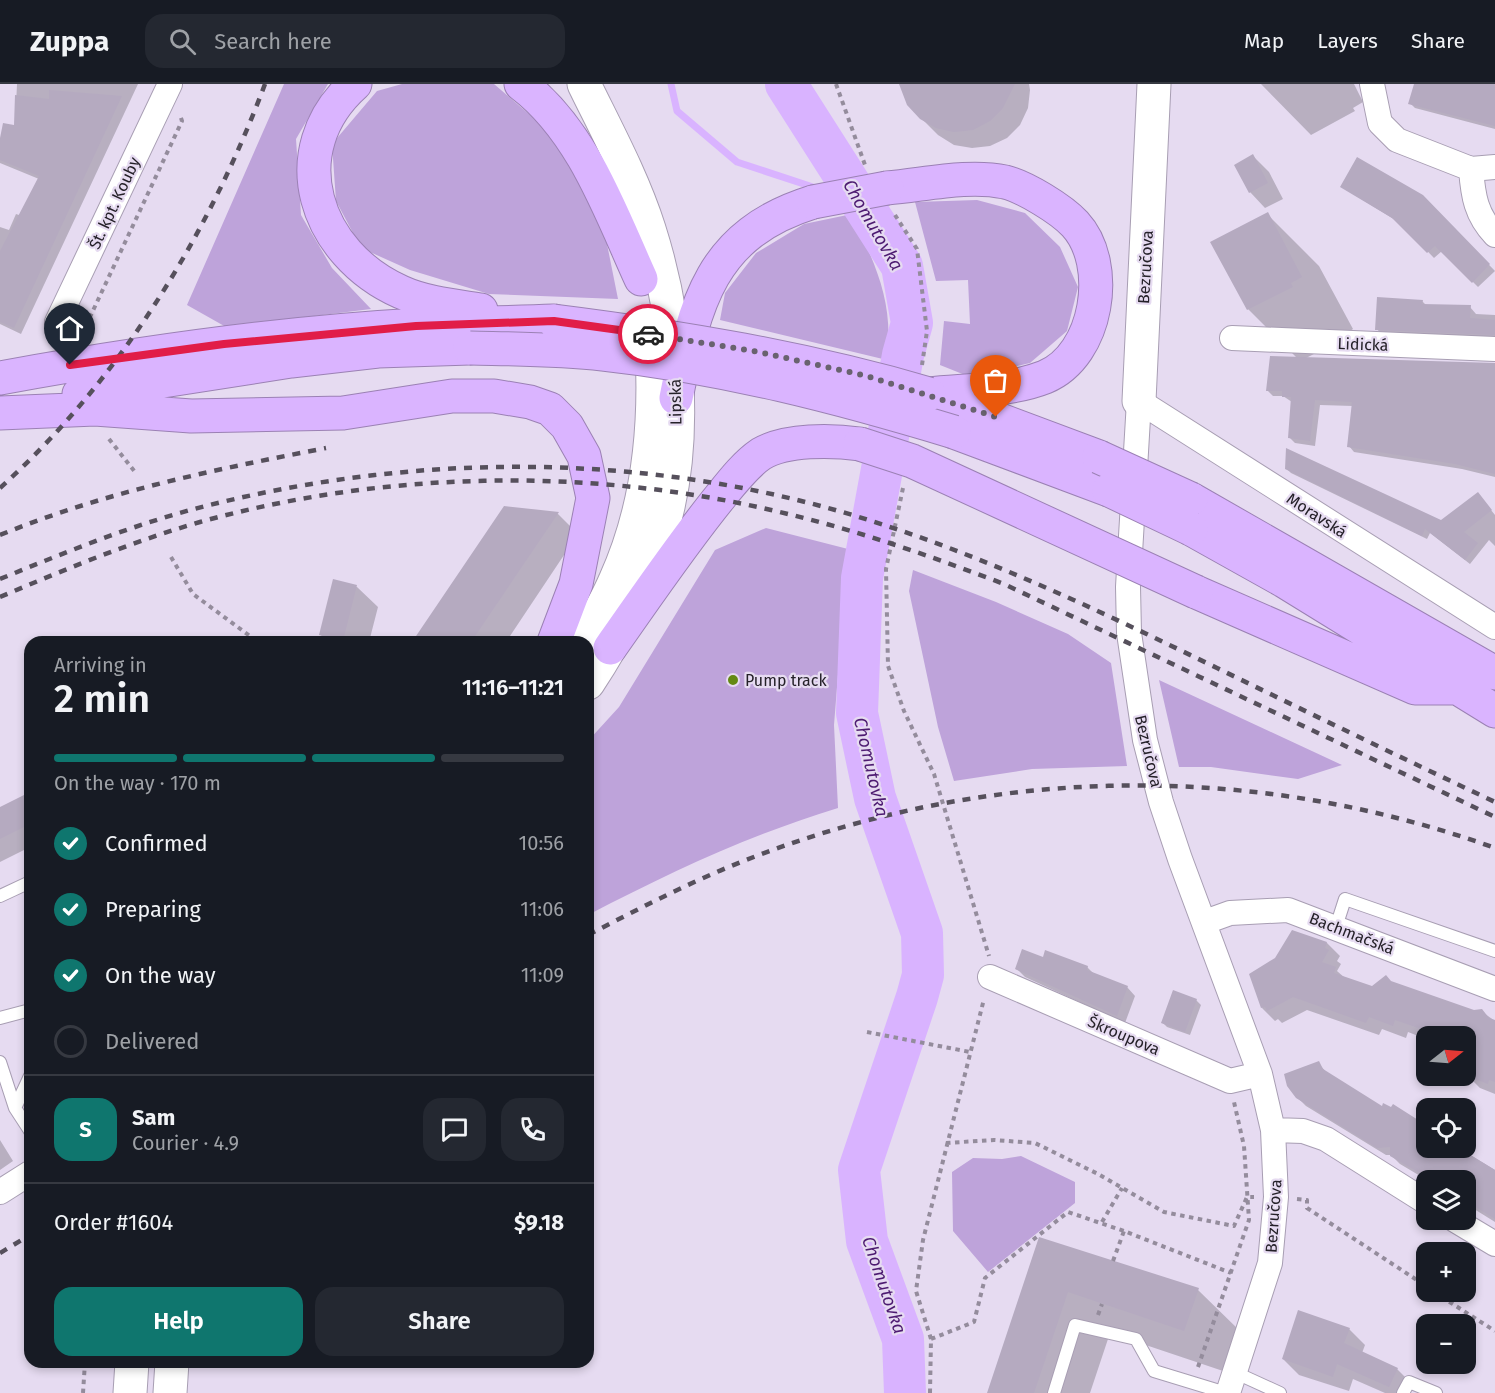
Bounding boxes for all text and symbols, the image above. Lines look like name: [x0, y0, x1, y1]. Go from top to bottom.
search box: [145, 14, 565, 68]
text: Zuppa: [30, 25, 109, 58]
icon: search: [166, 25, 199, 58]
text: Search here: [214, 28, 332, 55]
text: Map: [1244, 28, 1284, 54]
text: Layers: [1317, 28, 1378, 54]
text: Share: [1411, 28, 1465, 54]
street label: Št. kpt. Kouby: [84, 154, 144, 252]
water label: Chomutovka: [838, 176, 908, 274]
street label: Bezručova: [1134, 230, 1157, 304]
pin: [44, 303, 95, 365]
courier: [618, 304, 678, 364]
icon: home: [53, 312, 86, 345]
icon: car: [632, 318, 665, 351]
street label: Lidická: [1337, 334, 1389, 355]
pin: [970, 355, 1021, 417]
icon: bag: [979, 364, 1012, 397]
street label: Lipská: [666, 379, 685, 425]
street label: Moravská: [1283, 489, 1350, 542]
text: Arriving in: [54, 653, 147, 677]
place label: Pump track: [745, 671, 827, 690]
marker: Pump track: [726, 673, 740, 687]
text: 11:16–11:21: [462, 674, 564, 701]
text: 2 min: [54, 676, 150, 722]
street label: Bezručova: [1131, 713, 1166, 789]
water label: Chomutovka: [849, 715, 893, 819]
text: On the way · 170 m: [54, 771, 221, 795]
icon: check: [54, 827, 87, 860]
text: Confirmed: [105, 830, 208, 857]
text: 10:56: [519, 831, 564, 855]
icon: check: [54, 893, 87, 926]
text: Preparing: [105, 896, 201, 923]
text: 11:06: [520, 897, 564, 921]
street label: Bachmačská: [1307, 909, 1397, 958]
icon: check: [54, 959, 87, 992]
text: On the way: [105, 962, 216, 989]
text: 11:09: [521, 963, 564, 987]
street label: Škroupova: [1085, 1011, 1163, 1059]
north arrow: [1416, 1026, 1476, 1086]
map controls: [1416, 1026, 1476, 1374]
text: Delivered: [105, 1028, 200, 1055]
button: chat: [423, 1098, 486, 1161]
button: phone: [501, 1098, 564, 1161]
button: locate: [1416, 1098, 1476, 1158]
text: Sam: [132, 1104, 175, 1131]
text: S: [79, 1116, 92, 1143]
text: Courier · 4.9: [132, 1131, 239, 1155]
button: layers: [1416, 1170, 1476, 1230]
street label: Bezručova: [1261, 1179, 1286, 1253]
text: Order #1604: [54, 1209, 173, 1236]
text: $9.18: [514, 1209, 564, 1236]
water label: Chomutovka: [857, 1233, 911, 1337]
button: +: [1416, 1242, 1476, 1302]
button: Help: [54, 1287, 303, 1356]
button: Share: [315, 1287, 564, 1356]
button: −: [1416, 1314, 1476, 1374]

